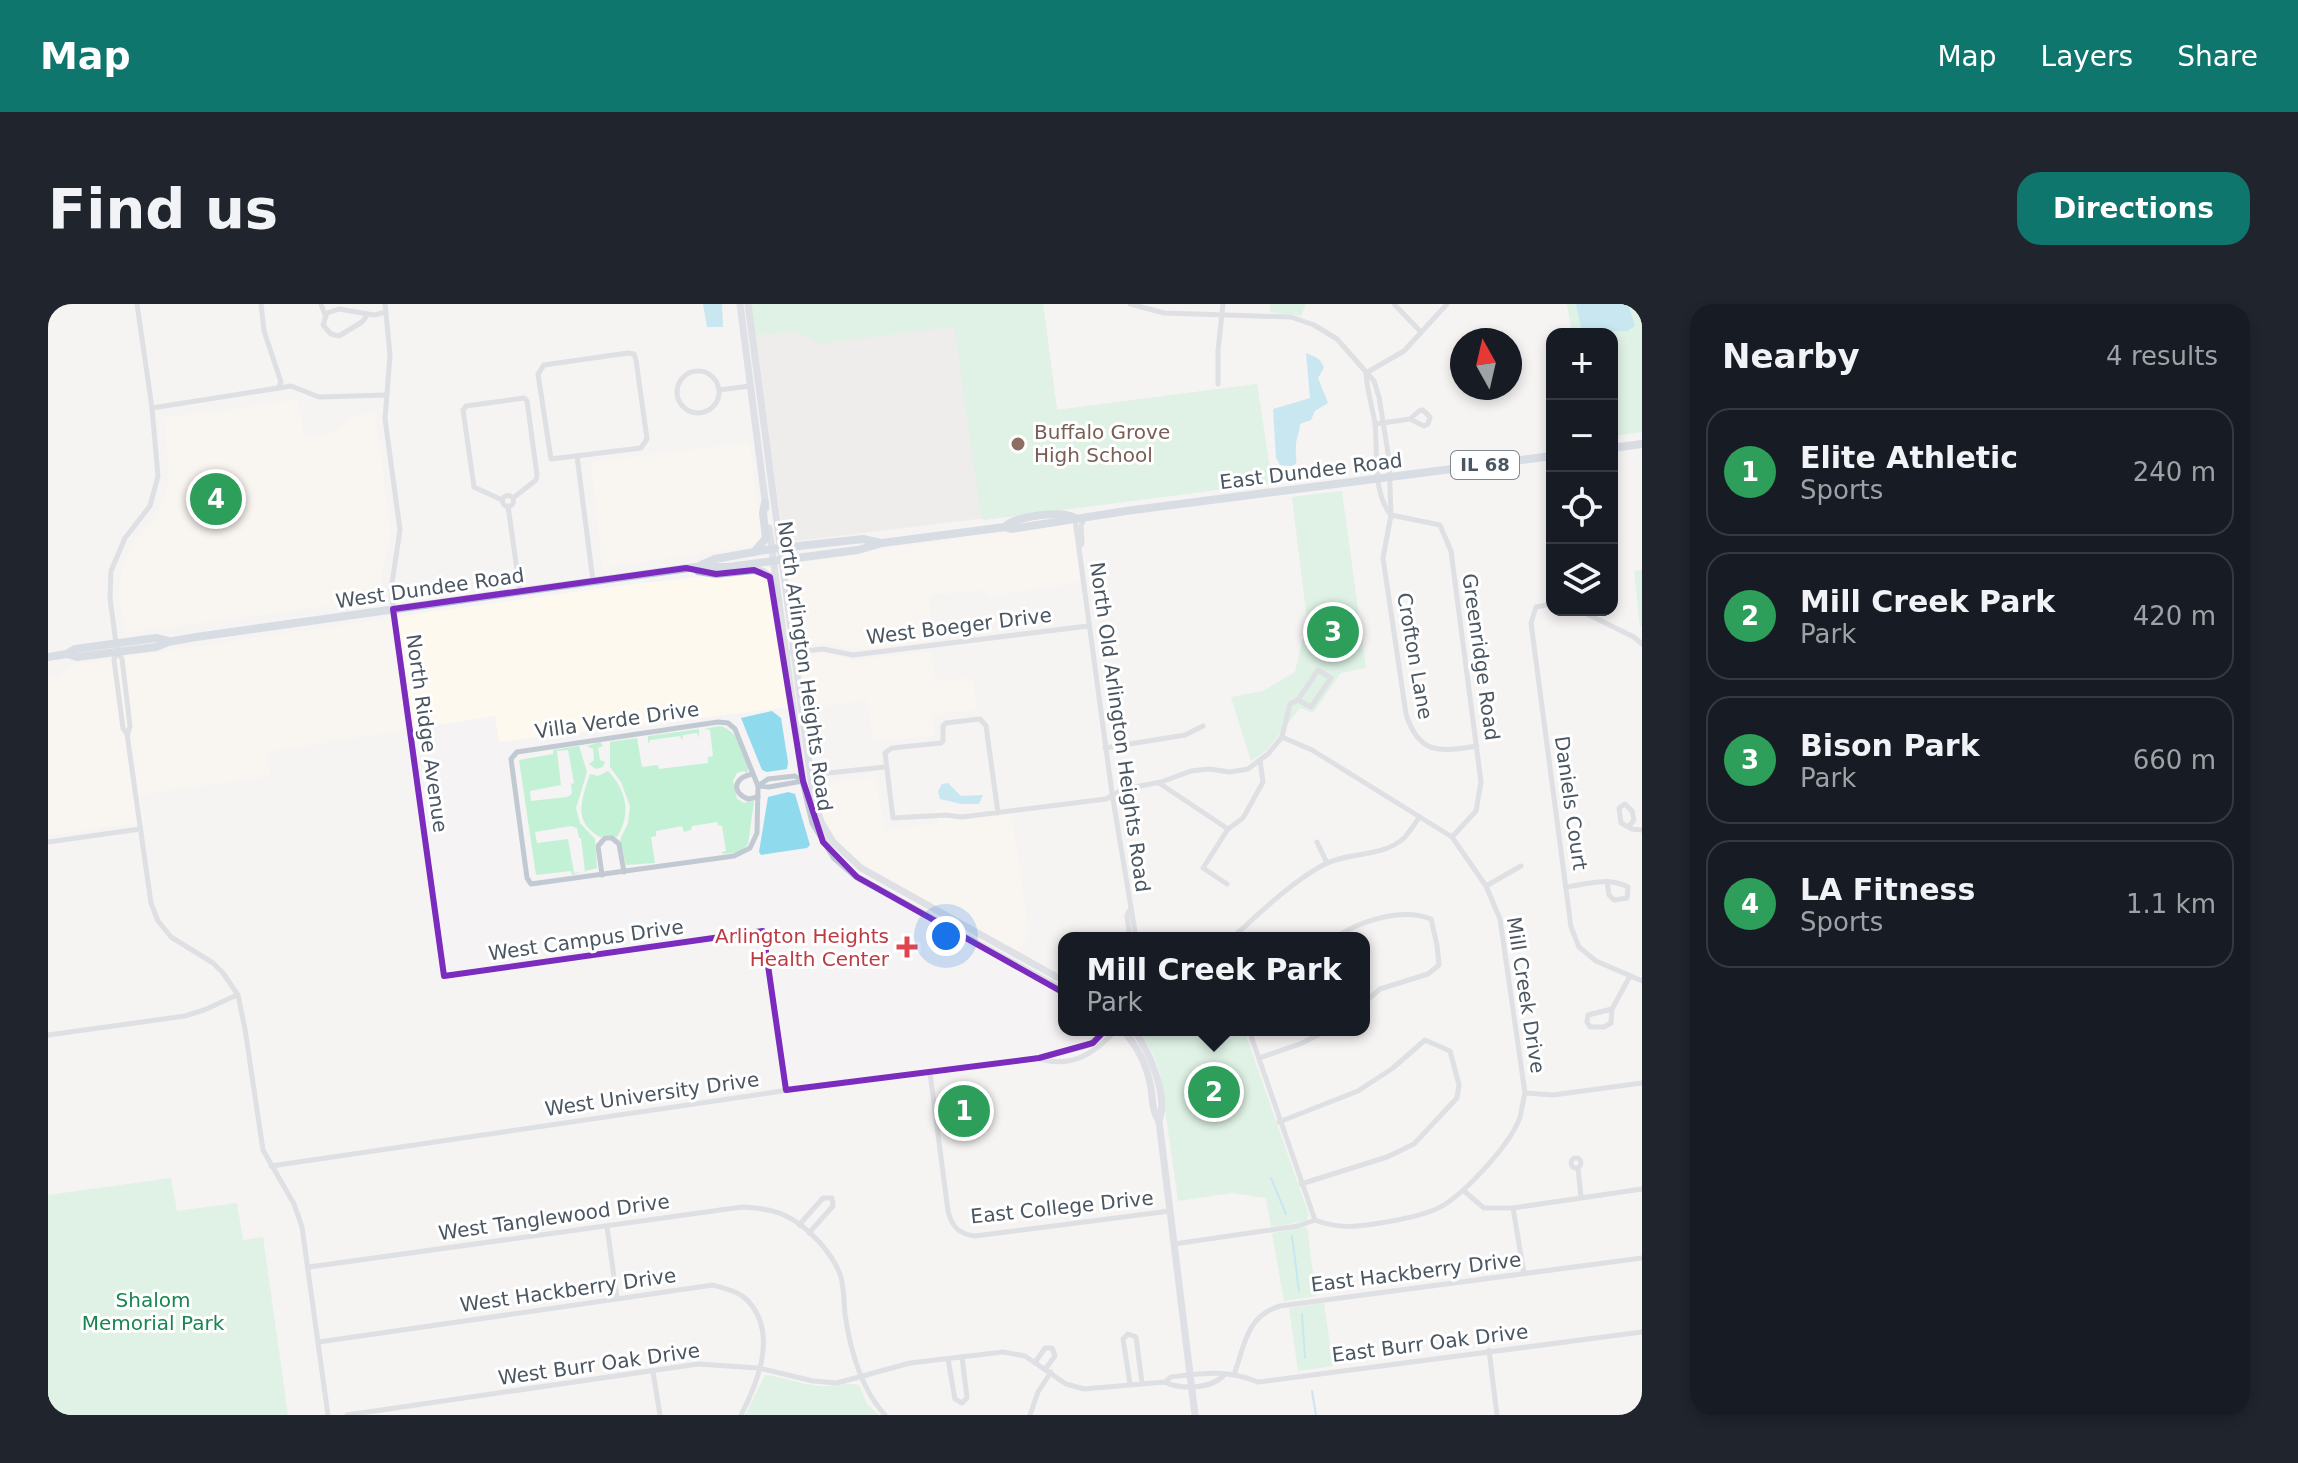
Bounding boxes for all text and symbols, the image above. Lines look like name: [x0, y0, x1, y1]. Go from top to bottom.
text: Map: [40, 34, 131, 78]
text: Map: [1937, 40, 1997, 73]
text: Layers: [2041, 40, 2133, 73]
text: Share: [2177, 40, 2258, 73]
button: Directions: [2017, 172, 2250, 245]
text: Find us: [48, 176, 278, 241]
north arrow: [1450, 328, 1522, 400]
map controls: [1546, 328, 1618, 616]
button: +: [1546, 328, 1618, 400]
text: Nearby: [1722, 336, 1860, 376]
text: 4 results: [2106, 341, 2218, 371]
button: −: [1546, 400, 1618, 472]
place label: Buffalo Grove High School: [1034, 420, 1170, 467]
marker: Buffalo Grove High School: [1009, 435, 1027, 453]
text: Elite Athletic: [1800, 440, 2018, 475]
street label: East Dundee Road: [1218, 448, 1404, 494]
road number: IL 68: [1451, 451, 1519, 479]
text: 1: [1741, 457, 1759, 487]
text: 240 m: [2133, 457, 2216, 487]
pin: 4: [190, 469, 242, 529]
button: locate: [1546, 472, 1618, 544]
text: Sports: [1800, 475, 1883, 505]
street label: North Arlington Heights Road: [773, 519, 837, 813]
button: layers: [1546, 544, 1618, 616]
street label: North Old Arlington Heights Road: [1085, 560, 1155, 894]
street label: West Dundee Road: [334, 563, 526, 613]
street label: Greenridge Road: [1457, 572, 1505, 742]
text: Mill Creek Park: [1800, 584, 2055, 619]
street label: Crofton Lane: [1392, 591, 1438, 721]
text: 2: [1741, 601, 1759, 631]
text: 420 m: [2133, 601, 2216, 631]
pin: 3: [1307, 602, 1359, 662]
street label: West Boeger Drive: [865, 603, 1053, 649]
text: Park: [1800, 619, 1856, 649]
street label: North Ridge Avenue: [401, 632, 453, 834]
street label: Villa Verde Drive: [533, 697, 701, 743]
text: Bison Park: [1800, 728, 1980, 763]
street label: Daniels Court: [1550, 734, 1592, 872]
text: 3: [1741, 745, 1759, 775]
text: 660 m: [2133, 745, 2216, 775]
text: Park: [1800, 763, 1856, 793]
text: LA Fitness: [1800, 872, 1975, 907]
text: 4: [1741, 889, 1759, 919]
text: 1.1 km: [2126, 889, 2216, 919]
text: Sports: [1800, 907, 1883, 937]
street label: West Campus Drive: [487, 914, 685, 966]
street label: Mill Creek Drive: [1502, 915, 1550, 1075]
your location: [926, 916, 966, 956]
place label: Arlington Heights Health Center: [715, 924, 890, 971]
popup: [1058, 932, 1370, 1036]
marker: Arlington Heights Health Center: [896, 936, 918, 958]
text: Mill Creek Park: [1086, 952, 1342, 987]
text: Park: [1086, 987, 1143, 1017]
pin: 2: [1188, 1062, 1240, 1122]
street label: West University Drive: [543, 1067, 761, 1121]
pin: 1: [938, 1081, 990, 1141]
street label: East College Drive: [969, 1185, 1155, 1229]
street label: West Tanglewood Drive: [437, 1189, 671, 1245]
street label: East Hackberry Drive: [1309, 1247, 1523, 1297]
street label: West Hackberry Drive: [458, 1263, 678, 1317]
park label: Shalom Memorial Park: [82, 1288, 225, 1335]
street label: East Burr Oak Drive: [1330, 1319, 1530, 1367]
street label: West Burr Oak Drive: [497, 1338, 701, 1390]

